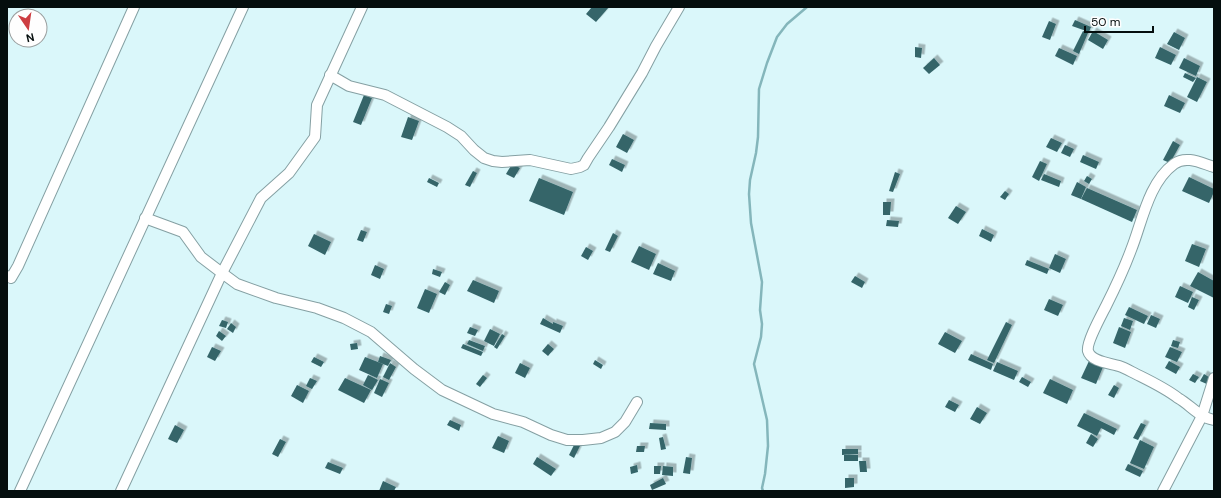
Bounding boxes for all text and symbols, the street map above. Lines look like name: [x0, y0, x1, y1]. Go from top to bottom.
north arrow: [8, 8, 48, 48]
scale bar: [1085, 8, 1153, 34]
text: 50 m: [1091, 14, 1120, 30]
text: N: [25, 30, 36, 45]

